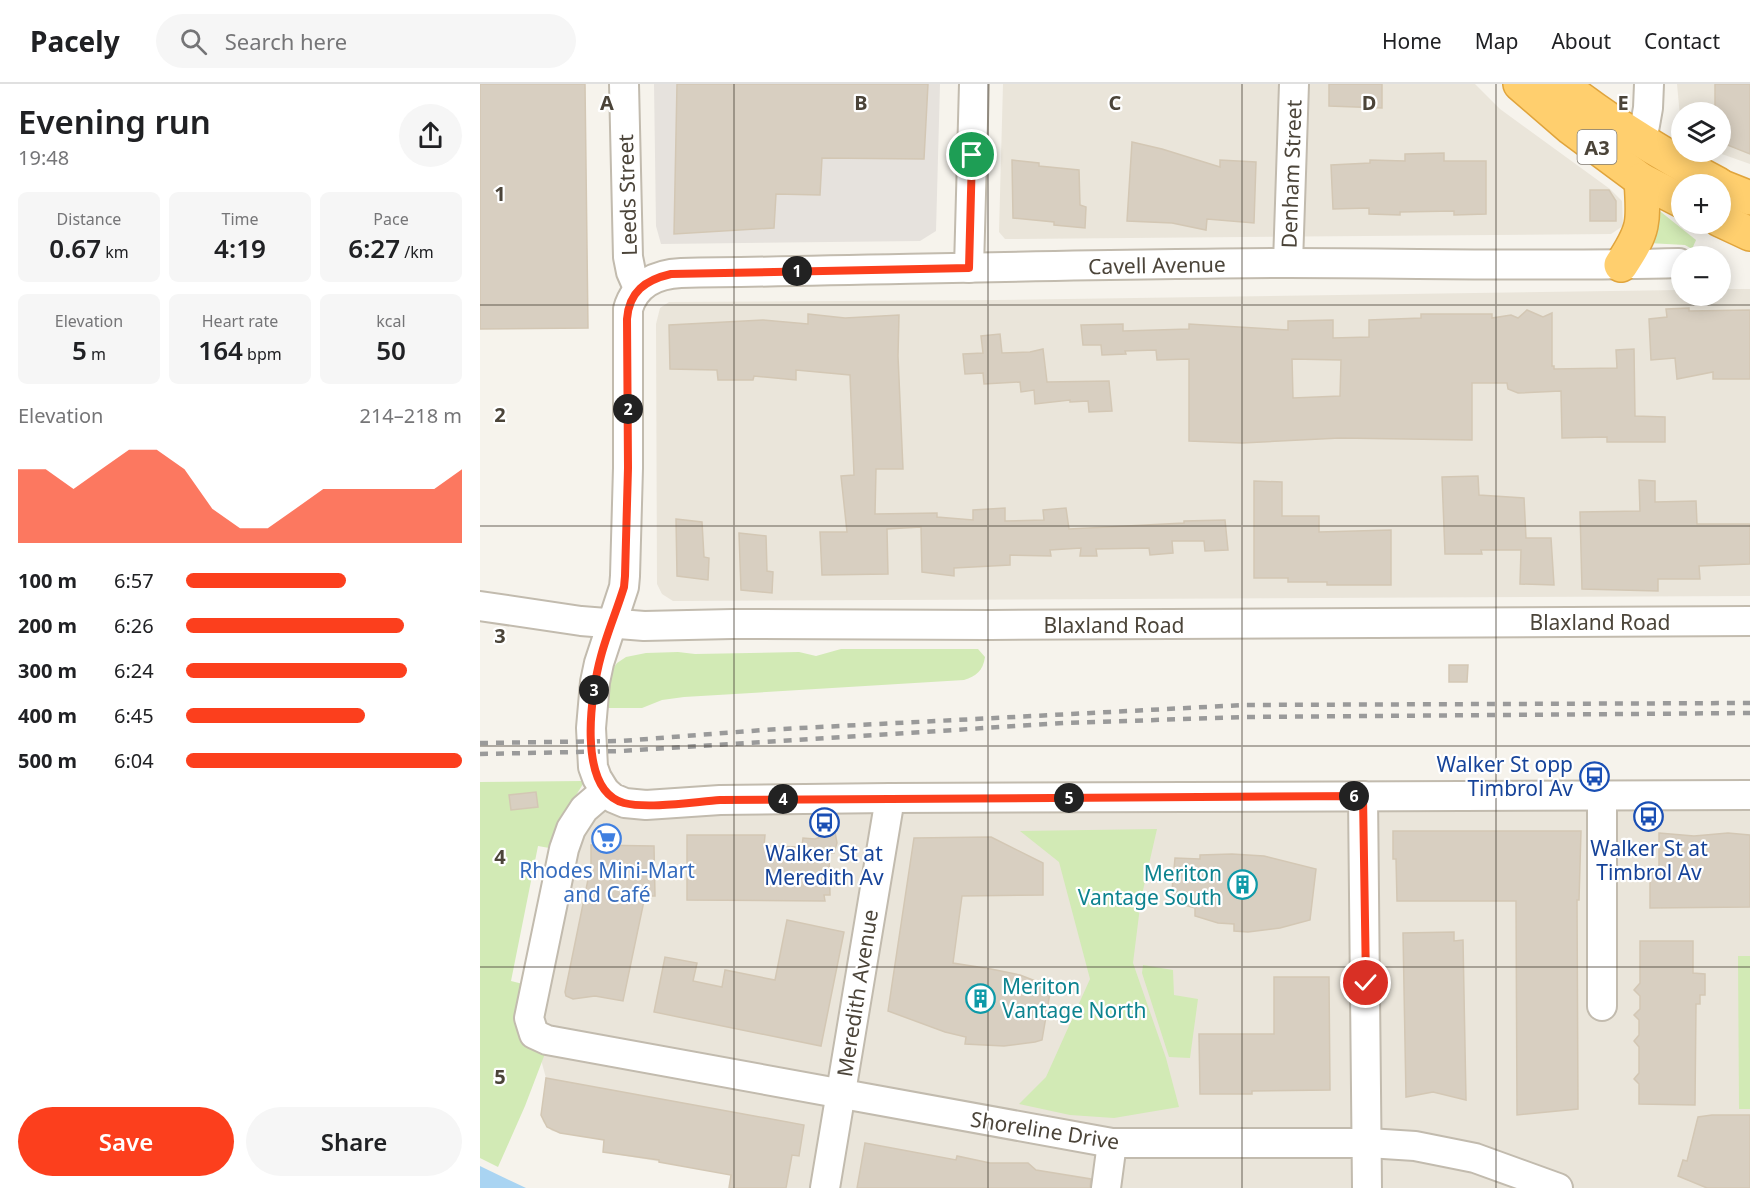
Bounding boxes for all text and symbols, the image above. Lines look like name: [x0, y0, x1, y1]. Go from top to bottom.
search box: [156, 14, 576, 68]
text: Pacely: [30, 22, 120, 60]
icon: search: [177, 25, 210, 58]
text: Search here: [225, 26, 347, 56]
text: Home: [1382, 27, 1442, 55]
text: Map: [1475, 27, 1518, 55]
text: About: [1551, 27, 1611, 55]
text: Contact: [1644, 27, 1720, 55]
text: A: [600, 89, 614, 116]
text: B: [854, 89, 868, 116]
text: C: [1109, 89, 1122, 116]
text: D: [1362, 89, 1376, 116]
text: E: [1617, 89, 1629, 116]
text: Evening run: [18, 99, 211, 144]
street label: Denham Street: [1274, 99, 1308, 249]
map controls: [1671, 102, 1731, 306]
button: layers: [1671, 102, 1731, 162]
button: share: [399, 104, 462, 167]
pin: [946, 129, 997, 180]
road number: A3: [1578, 130, 1616, 164]
street label: Leeds Street: [611, 133, 643, 256]
icon: arrive: [955, 138, 988, 171]
text: 19:48: [18, 144, 69, 171]
button: +: [1671, 174, 1731, 234]
text: 1: [494, 180, 506, 207]
text: Distance: [57, 208, 121, 230]
text: Time: [221, 208, 259, 230]
text: Pace: [373, 208, 409, 230]
text: 0.67: [49, 230, 101, 266]
text: 4:19: [214, 230, 266, 266]
text: 6:27: [348, 230, 400, 266]
text: km: [101, 241, 129, 263]
text: /km: [400, 241, 434, 263]
button: −: [1671, 246, 1731, 306]
street label: Cavell Avenue: [1088, 250, 1226, 280]
pin: 1: [782, 256, 812, 286]
text: 1: [792, 260, 802, 282]
text: Elevation: [55, 310, 123, 332]
text: Heart rate: [202, 310, 278, 332]
text: kcal: [376, 310, 406, 332]
text: 5: [72, 332, 87, 368]
text: 164: [198, 332, 243, 368]
text: 50: [376, 332, 406, 368]
text: m: [87, 343, 106, 365]
text: bpm: [243, 343, 282, 365]
pin: 2: [613, 394, 643, 424]
text: 2: [623, 398, 633, 420]
text: 2: [494, 401, 506, 428]
text: Elevation: [18, 402, 103, 429]
text: 214–218 m: [359, 402, 462, 429]
text: 100 m: [18, 567, 77, 594]
text: 6:57: [114, 567, 154, 594]
street label: Blaxland Road: [1530, 608, 1670, 636]
street label: Blaxland Road: [1044, 611, 1184, 639]
text: 200 m: [18, 612, 77, 639]
text: 6:26: [114, 612, 154, 639]
text: 3: [494, 622, 506, 649]
text: 300 m: [18, 657, 77, 684]
text: 6:24: [114, 657, 154, 684]
pin: 3: [579, 675, 609, 705]
text: 3: [589, 679, 599, 701]
text: 400 m: [18, 702, 77, 729]
text: 6:45: [114, 702, 154, 729]
text: 500 m: [18, 747, 77, 774]
text: 6:04: [114, 747, 154, 774]
place label: Walker St opp Timbrol Av: [1436, 750, 1573, 802]
bus stop icon: Walker St opp Timbrol Av: [1578, 760, 1610, 792]
pin: 6: [1339, 781, 1369, 811]
pin: 5: [1054, 783, 1084, 813]
pin: 4: [768, 784, 798, 814]
text: 6: [1349, 785, 1359, 807]
text: 5: [1064, 787, 1074, 809]
text: 4: [778, 788, 788, 810]
bus stop icon: Walker St at Timbrol Av: [1633, 801, 1665, 833]
bus stop icon: Walker St at Meredith Av: [808, 806, 840, 838]
supermarket icon: Rhodes Mini-Mart and Café: [591, 823, 623, 855]
place label: Walker St at Timbrol Av: [1590, 834, 1708, 886]
place label: Walker St at Meredith Av: [764, 839, 884, 891]
text: 4: [494, 843, 506, 870]
place label: Rhodes Mini-Mart and Café: [519, 856, 695, 908]
place label: Meriton Vantage South: [1078, 859, 1222, 911]
building icon: Meriton Vantage South: [1227, 869, 1259, 901]
street label: Meredith Avenue: [830, 907, 884, 1079]
pin: [1340, 957, 1391, 1008]
icon: check: [1349, 966, 1382, 999]
place label: Meriton Vantage North: [1002, 972, 1146, 1024]
building icon: Meriton Vantage North: [965, 982, 997, 1014]
text: 5: [494, 1063, 506, 1090]
street label: Shoreline Drive: [969, 1104, 1121, 1156]
button: Save: [18, 1107, 234, 1176]
button: Share: [246, 1107, 462, 1176]

